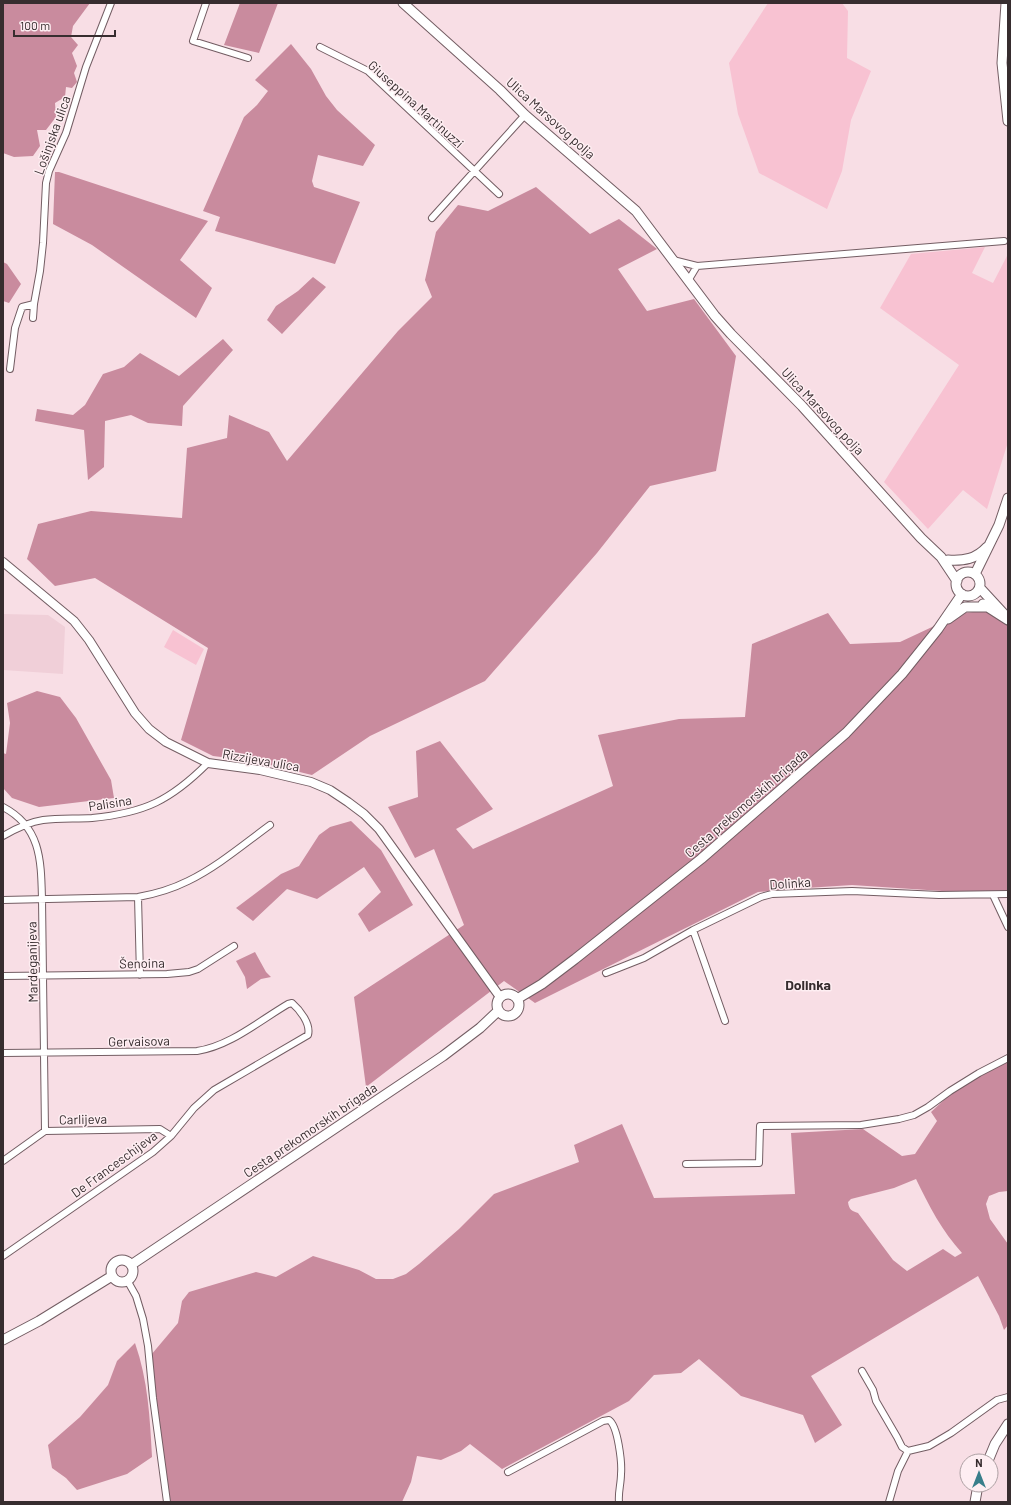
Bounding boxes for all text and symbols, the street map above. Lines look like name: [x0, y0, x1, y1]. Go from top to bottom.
scale bar: [14, 12, 115, 38]
text: 100 m: [20, 18, 50, 32]
street label: Giuseppina Martinuzzi: [365, 57, 467, 151]
street label: Ulica Marsovog polja: [503, 74, 599, 162]
street label: Lošinjska ulica: [30, 93, 74, 177]
street label: Ulica Marsovog polja: [778, 364, 868, 458]
street label: Rizzijeva ulica: [221, 745, 301, 775]
street label: Cesta prekomorskih brigada: [681, 745, 811, 861]
street label: Palisina: [87, 792, 133, 814]
street label: Dolinka: [769, 874, 811, 892]
street label: Mardeganijeva: [23, 921, 41, 1003]
street label: Šenoina: [119, 955, 165, 971]
district label: Dolinka: [785, 976, 831, 993]
street label: Gervaisova: [108, 1032, 170, 1050]
street label: Cesta prekomorskih brigada: [240, 1079, 380, 1181]
street label: Carlijeva: [59, 1111, 107, 1127]
street label: De Franceschijeva: [68, 1127, 160, 1201]
north arrow: [959, 1453, 999, 1493]
text: N: [975, 1456, 983, 1469]

